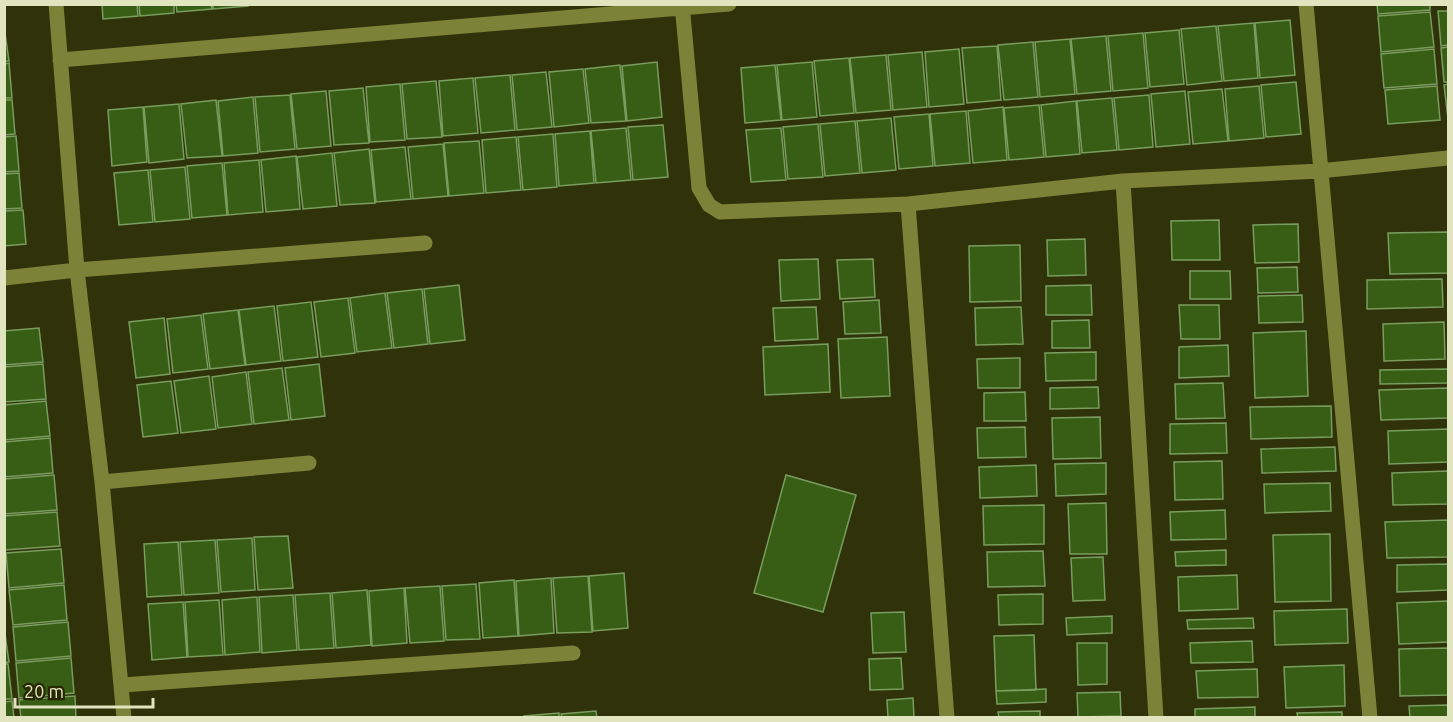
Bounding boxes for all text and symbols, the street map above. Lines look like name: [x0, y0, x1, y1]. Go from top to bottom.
scale bar: [15, 671, 153, 709]
text: 20 m: [24, 681, 64, 701]

